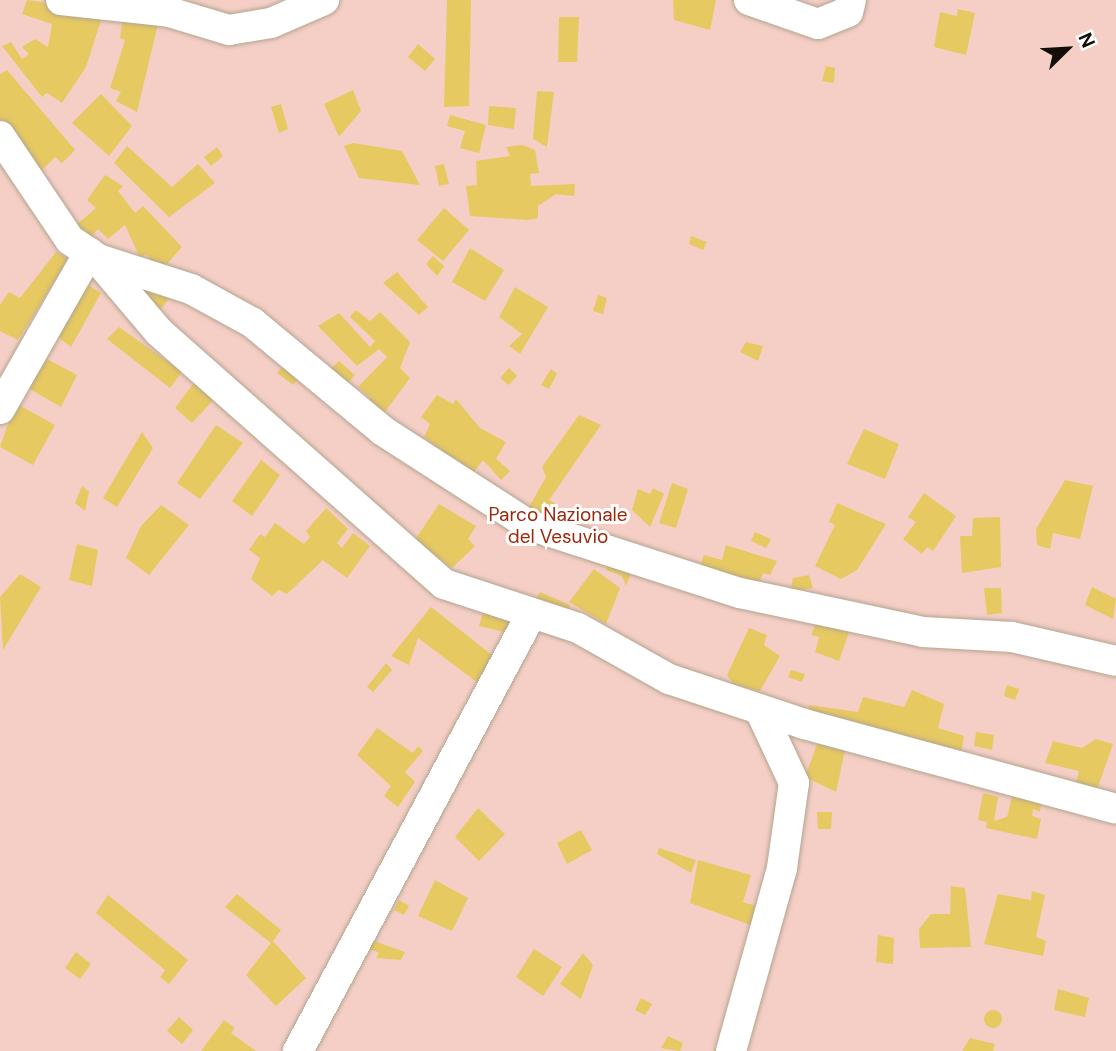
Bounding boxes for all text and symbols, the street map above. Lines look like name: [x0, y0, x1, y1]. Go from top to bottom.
north arrow: [1032, 14, 1102, 84]
text: N: [1072, 29, 1101, 52]
park label: Parco Nazionale del Vesuvio: [488, 504, 628, 548]

